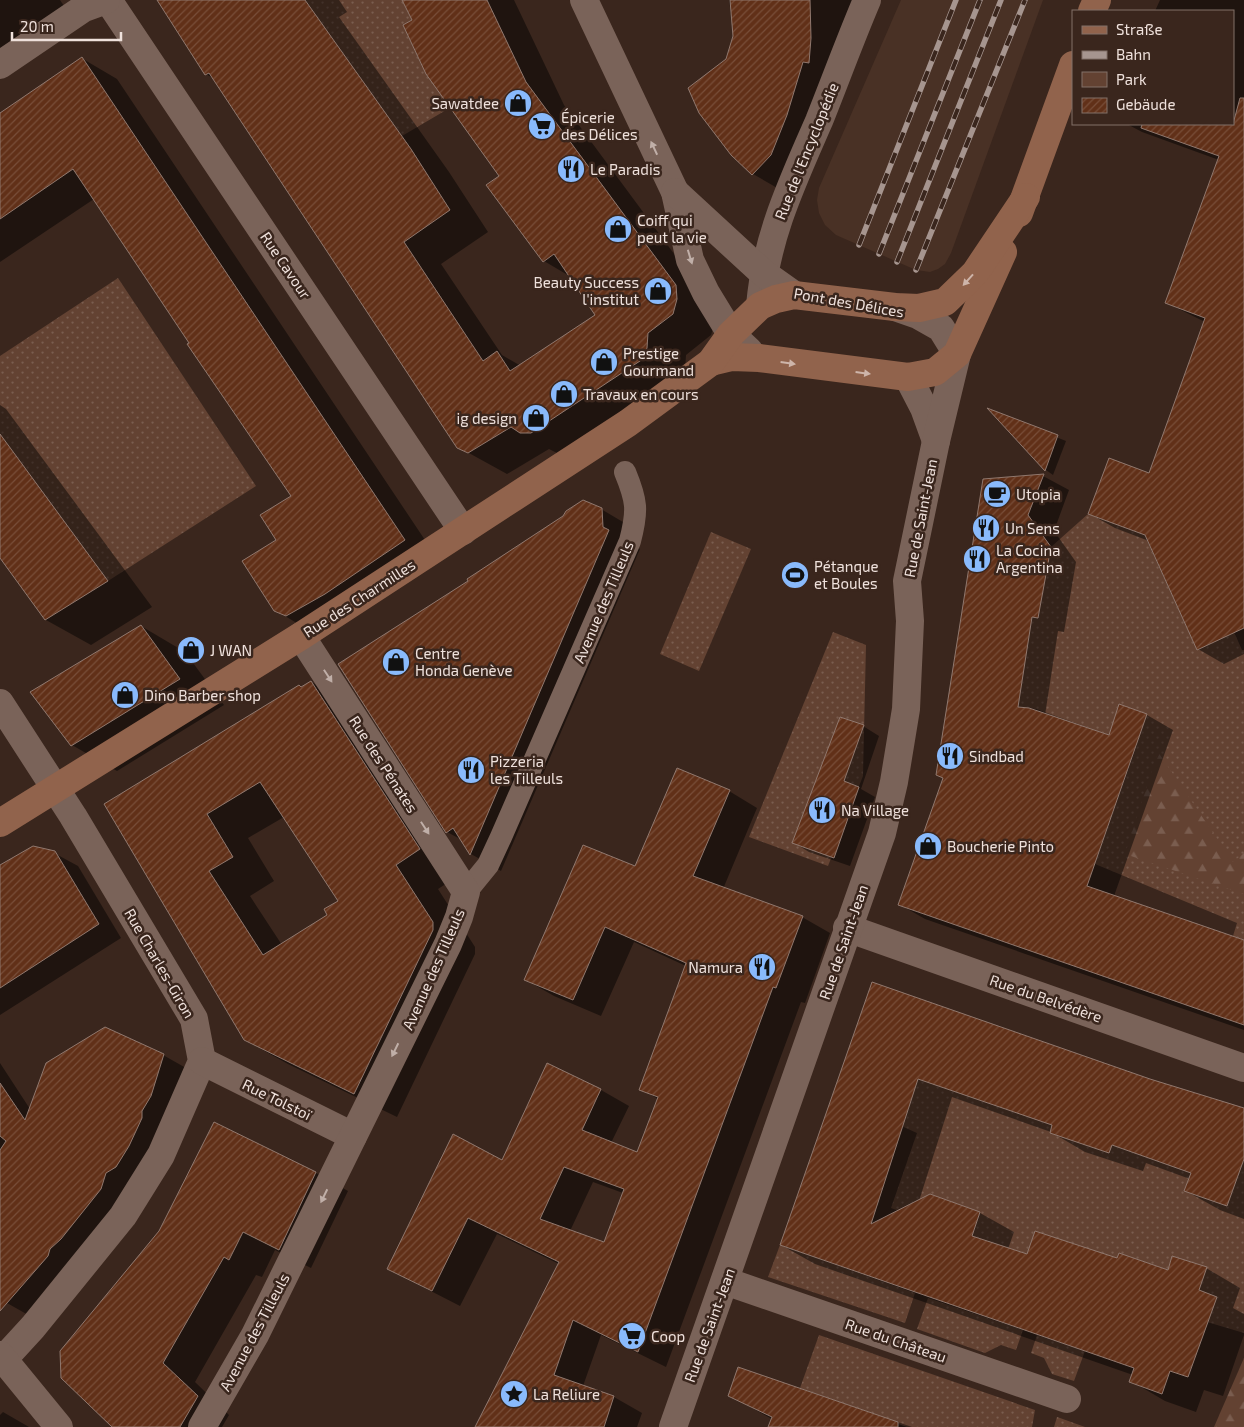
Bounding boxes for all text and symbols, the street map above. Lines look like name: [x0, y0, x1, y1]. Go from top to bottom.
scale bar: [12, 10, 121, 42]
legend: [1072, 10, 1234, 125]
text: 20 m: [20, 17, 54, 35]
text: Straße: [1116, 20, 1162, 38]
text: Bahn: [1116, 45, 1151, 63]
text: Park: [1116, 70, 1147, 88]
street label: Rue de l'Encyclopédie: [770, 80, 842, 222]
shop icon: Sawatdee: [503, 88, 533, 118]
place label: Sawatdee: [431, 94, 499, 112]
text: Gebäude: [1116, 95, 1175, 113]
place label: Épicerie des Délices: [561, 108, 638, 143]
supermarket icon: Épicerie des Délices: [527, 111, 557, 141]
one-way arrow: [650, 141, 658, 156]
restaurant icon: Le Paradis: [556, 154, 586, 184]
place label: Le Paradis: [590, 160, 660, 178]
place label: Coiff qui peut la vie: [637, 211, 707, 246]
shop icon: Coiff qui peut la vie: [603, 214, 633, 244]
street label: Rue Cavour: [257, 228, 315, 302]
one-way arrow: [686, 250, 694, 265]
place label: Beauty Success l'institut: [534, 273, 639, 308]
one-way arrow: [963, 274, 974, 286]
shop icon: Beauty Success l'institut: [643, 276, 673, 306]
street label: Pont des Délices: [792, 283, 906, 321]
place label: Prestige Gourmand: [623, 344, 694, 379]
shop icon: Prestige Gourmand: [589, 347, 619, 377]
one-way arrow: [780, 359, 796, 367]
one-way arrow: [855, 369, 871, 377]
shop icon: Travaux en cours: [549, 379, 579, 409]
place label: Travaux en cours: [583, 385, 699, 403]
shop icon: ig design: [521, 403, 551, 433]
place label: ig design: [456, 409, 517, 427]
street label: Rue de Saint-Jean: [900, 457, 940, 579]
cafe icon: Utopia: [982, 479, 1012, 509]
place label: Utopia: [1016, 485, 1061, 503]
restaurant icon: Un Sens: [971, 513, 1001, 543]
place label: Un Sens: [1005, 519, 1060, 537]
street label: Avenue des Tilleuls: [569, 538, 637, 666]
place label: La Cocina Argentina: [996, 541, 1063, 576]
restaurant icon: La Cocina Argentina: [962, 544, 992, 574]
street label: Rue des Charmilles: [300, 555, 418, 641]
place label: Pétanque et Boules: [814, 557, 879, 592]
sports icon: Pétanque et Boules: [780, 560, 810, 590]
shop icon: J WAN: [176, 635, 206, 665]
place label: J WAN: [210, 641, 252, 659]
place label: Centre Honda Genève: [415, 644, 513, 679]
shop icon: Centre Honda Genève: [381, 647, 411, 677]
one-way arrow: [323, 670, 333, 683]
shop icon: Dino Barber shop: [110, 680, 140, 710]
place label: Dino Barber shop: [144, 686, 261, 704]
street label: Rue des Pénates: [346, 712, 422, 816]
restaurant icon: Sindbad: [935, 741, 965, 771]
place label: Sindbad: [969, 747, 1024, 765]
place label: Pizzeria les Tilleuls: [490, 752, 563, 787]
restaurant icon: Pizzeria les Tilleuls: [456, 755, 486, 785]
restaurant icon: Na Village: [807, 795, 837, 825]
place label: Na Village: [841, 801, 909, 819]
one-way arrow: [420, 821, 429, 835]
shop icon: Boucherie Pinto: [913, 831, 943, 861]
place label: Boucherie Pinto: [947, 837, 1054, 855]
street label: Rue de Saint-Jean: [815, 882, 871, 1002]
street label: Rue Charles-Giron: [121, 905, 199, 1021]
street label: Avenue des Tilleuls: [398, 906, 468, 1032]
restaurant icon: Namura: [747, 952, 777, 982]
place label: Namura: [688, 958, 743, 976]
street label: Rue du Belvédère: [987, 970, 1105, 1026]
one-way arrow: [391, 1043, 399, 1057]
street label: Rue Tolstoï: [240, 1075, 315, 1124]
one-way arrow: [319, 1189, 327, 1203]
street label: Rue de Saint-Jean: [680, 1265, 738, 1385]
street label: Avenue des Tilleuls: [215, 1270, 293, 1394]
street label: Rue du Château: [843, 1314, 949, 1366]
supermarket icon: Coop: [617, 1321, 647, 1351]
place label: Coop: [651, 1327, 685, 1345]
place icon: La Reliure: [499, 1379, 529, 1409]
place label: La Reliure: [533, 1385, 600, 1403]

